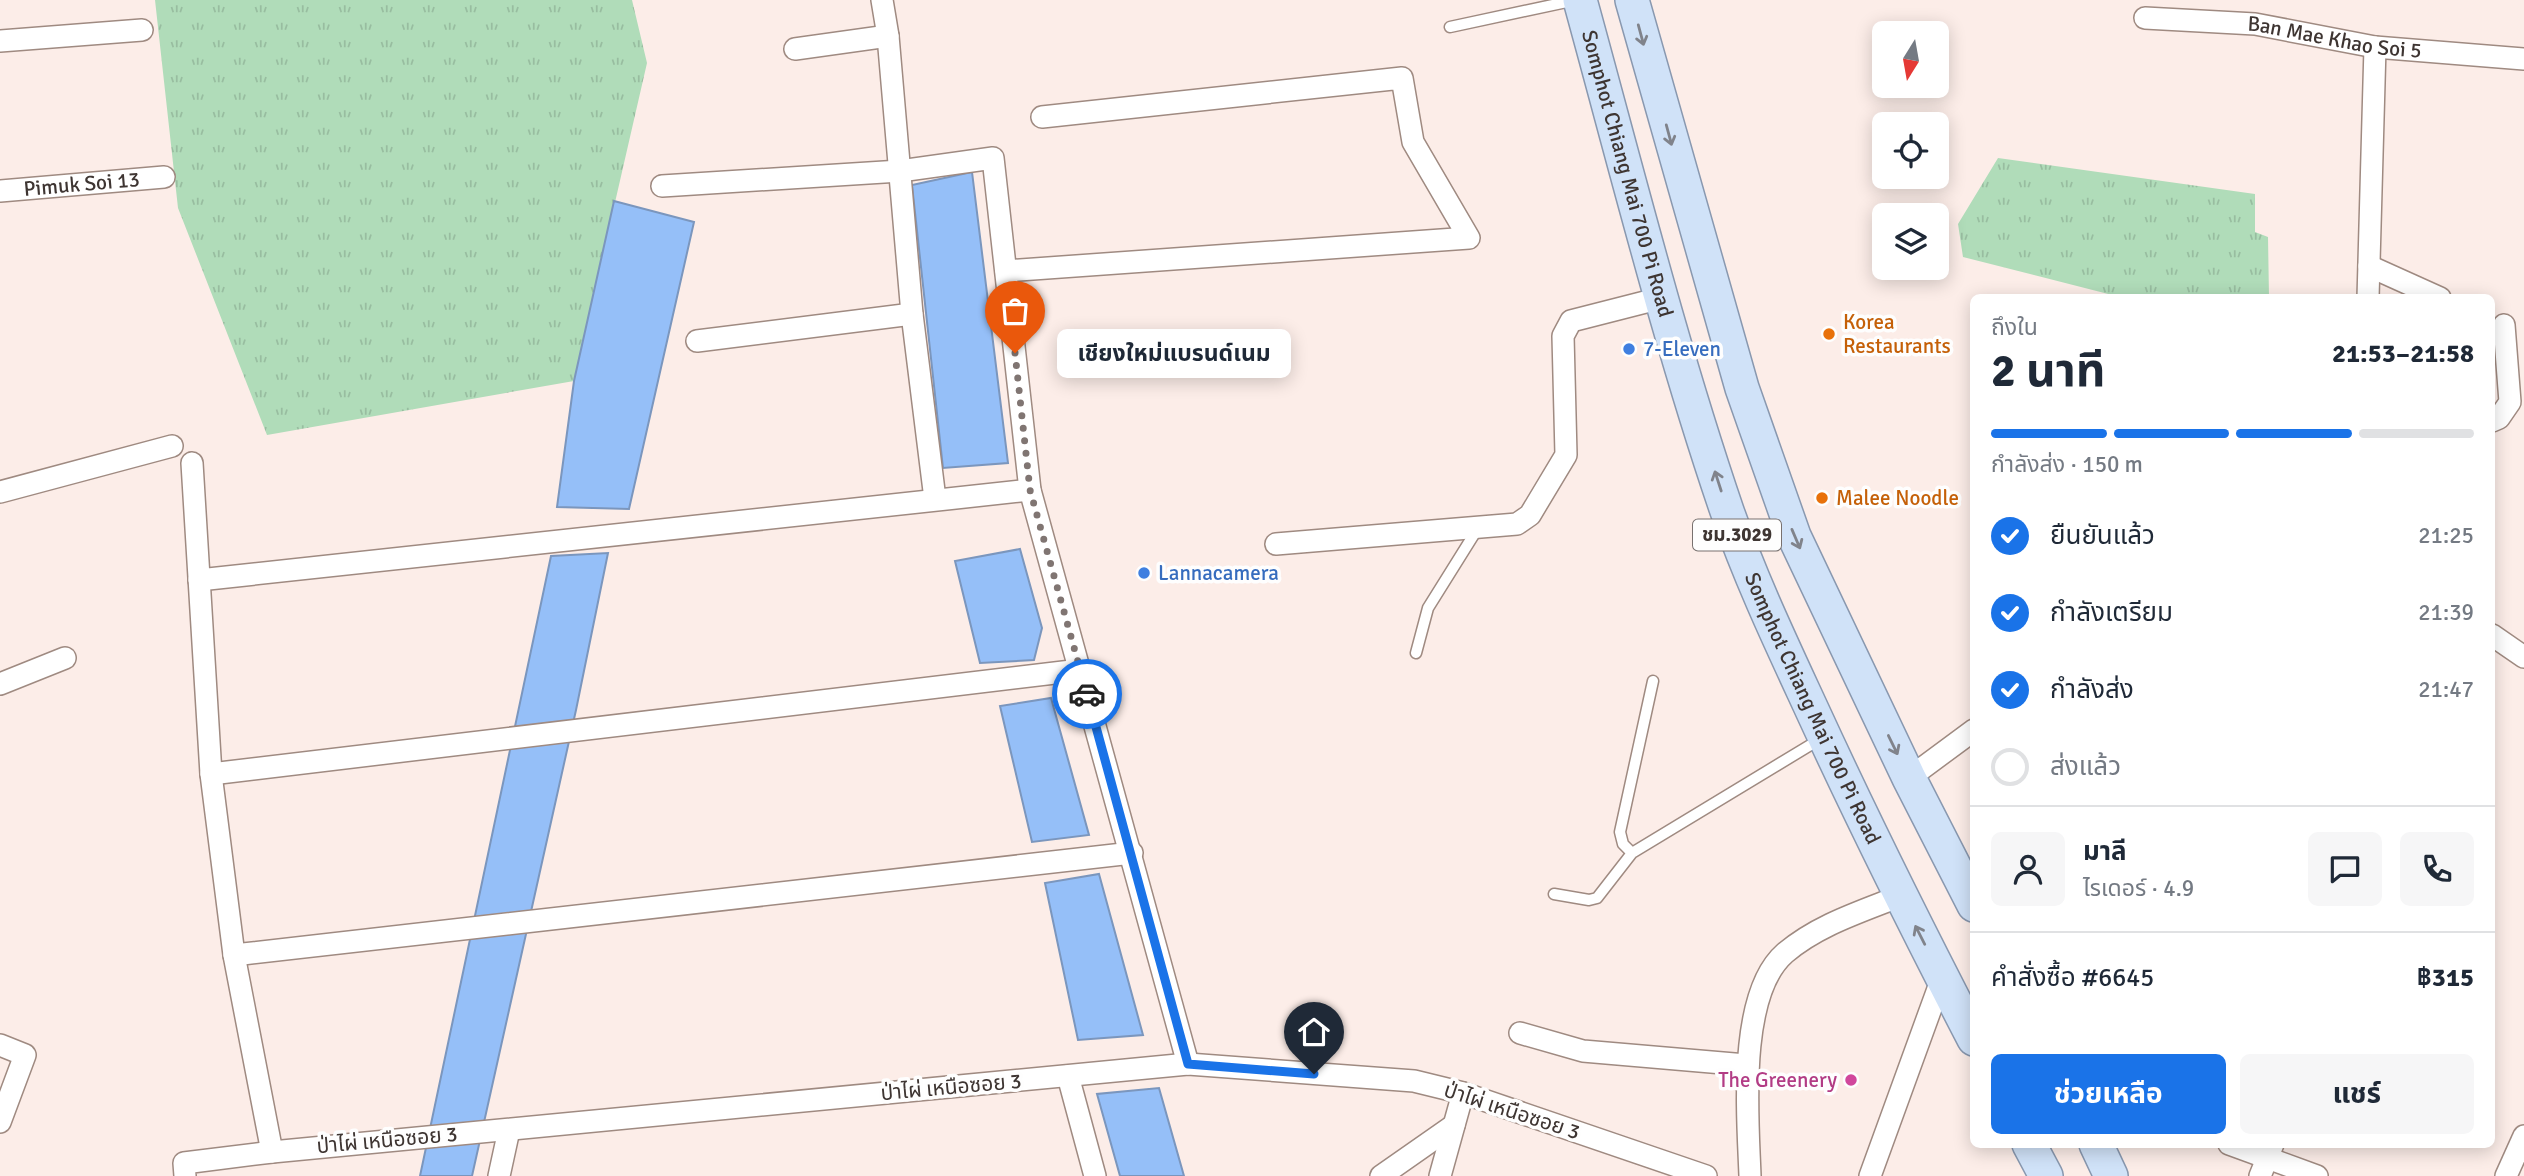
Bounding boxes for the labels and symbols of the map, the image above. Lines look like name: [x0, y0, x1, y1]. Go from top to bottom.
street label: Ban Mae Khao Soi 5: [2247, 11, 2423, 64]
north arrow: [1872, 21, 1950, 98]
one-way arrow: [1635, 23, 1648, 46]
street label: Somphot Chiang Mai 700 Pi Road: [1576, 27, 1679, 320]
one-way arrow: [1663, 124, 1676, 146]
street label: Pimuk Soi 13: [22, 166, 141, 202]
pin: [985, 281, 1045, 353]
place label: Korea Restaurants: [1843, 309, 1951, 359]
marker: Korea Restaurants: [1821, 326, 1837, 342]
callout: เชียงใหม่แบรนด์เนม: [1057, 328, 1292, 378]
place label: 7-Eleven: [1643, 336, 1721, 362]
marker: 7-Eleven: [1621, 341, 1637, 357]
one-way arrow: [1711, 471, 1723, 493]
place label: Malee Noodle: [1836, 485, 1959, 511]
marker: Malee Noodle: [1814, 490, 1830, 506]
road number: ชม.3029: [1693, 520, 1781, 550]
one-way arrow: [1790, 528, 1803, 549]
place label: Lannacamera: [1158, 560, 1279, 586]
marker: Lannacamera: [1136, 565, 1152, 581]
street label: Somphot Chiang Mai 700 Pi Road: [1739, 569, 1887, 848]
courier: [1052, 659, 1122, 729]
one-way arrow: [1886, 734, 1900, 755]
one-way arrow: [1912, 925, 1926, 946]
pin: [1284, 1002, 1344, 1074]
place label: The Greenery: [1718, 1067, 1837, 1093]
street label: ป่าไผ่ เหนือซอย 3: [879, 1068, 1023, 1106]
marker: The Greenery: [1843, 1072, 1859, 1088]
street label: ป่าไผ่ เหนือซอย 3: [1441, 1077, 1583, 1145]
street label: ป่าไผ่ เหนือซอย 3: [315, 1121, 459, 1159]

